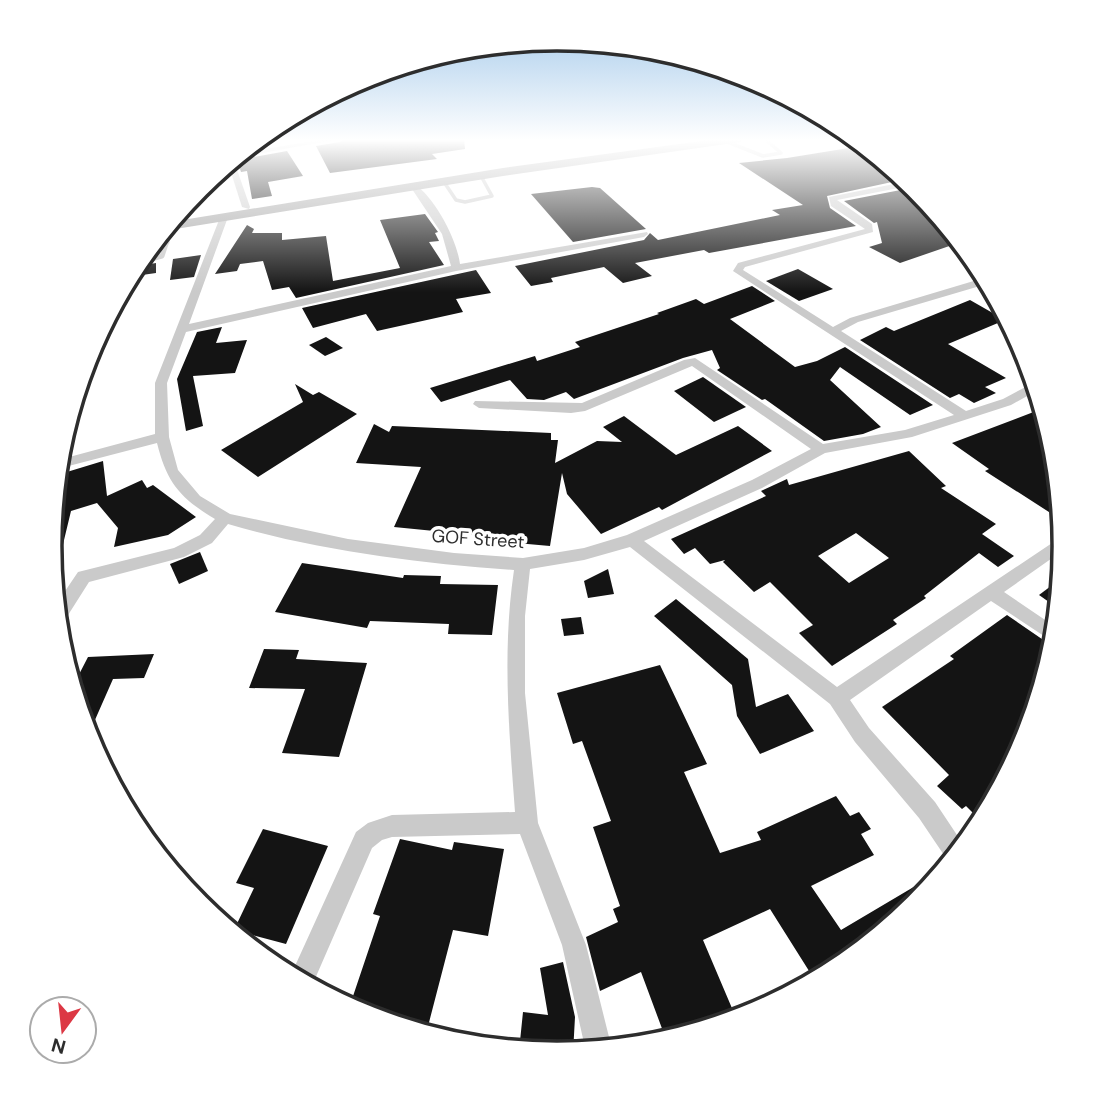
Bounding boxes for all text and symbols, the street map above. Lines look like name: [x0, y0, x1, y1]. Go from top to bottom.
street label: GOF Street: [431, 524, 525, 554]
north arrow: [28, 995, 98, 1065]
text: N: [49, 1032, 69, 1060]

